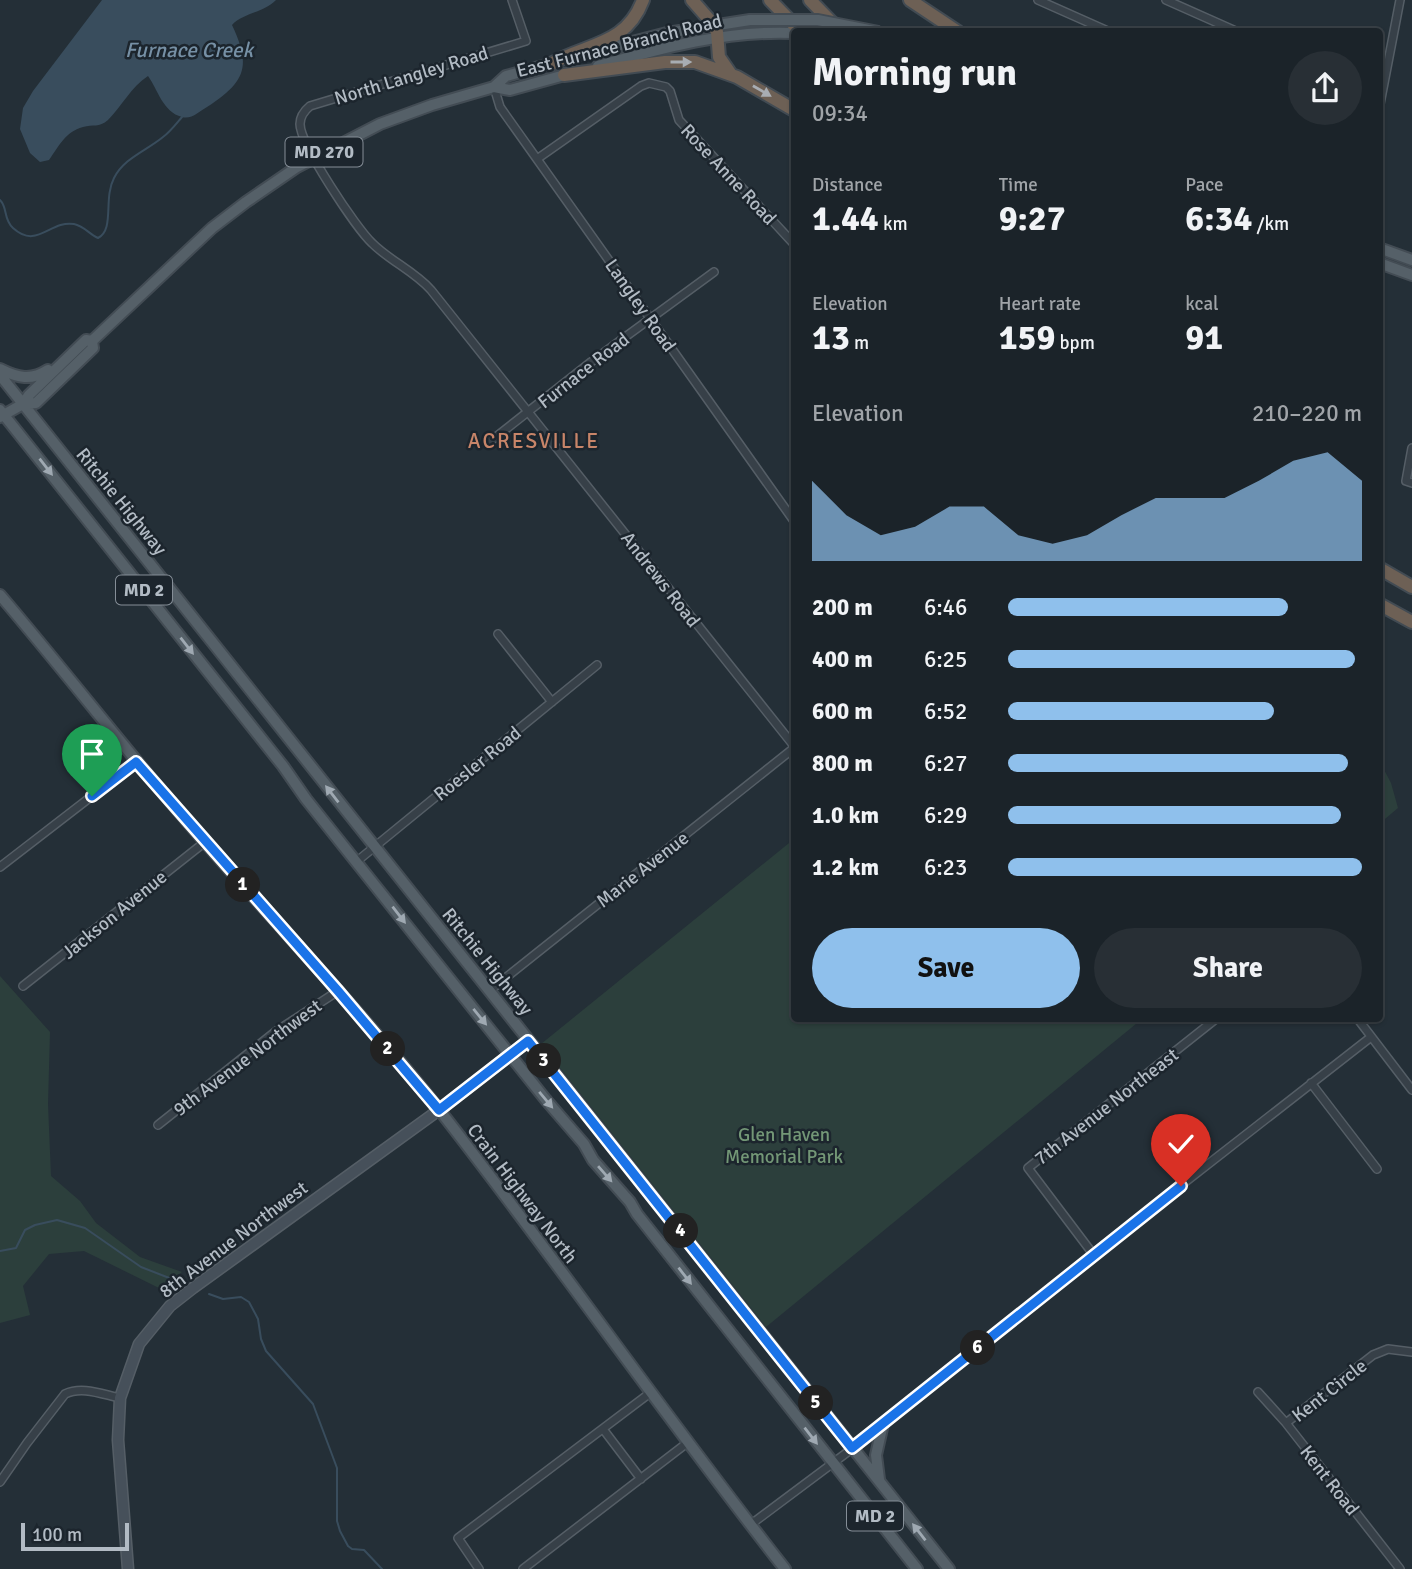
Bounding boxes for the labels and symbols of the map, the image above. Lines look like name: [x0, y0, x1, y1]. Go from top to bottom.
street label: East Furnace Branch Road: [514, 9, 724, 83]
water label: Furnace Creek: [125, 37, 256, 63]
street label: North Langley Road: [332, 41, 491, 111]
one-way arrow: [670, 56, 692, 67]
one-way arrow: [753, 85, 772, 97]
street label: Rose Anne Road: [675, 119, 781, 230]
road number: MD 270: [286, 138, 362, 167]
street label: Langley Road: [599, 254, 681, 357]
street label: Furnace Road: [533, 327, 634, 414]
district label: ACRESVILLE: [468, 428, 600, 454]
street label: Ritchie Highway: [71, 443, 172, 560]
one-way arrow: [38, 459, 53, 476]
street label: Andrews Road: [615, 527, 705, 632]
road number: MD 2: [116, 576, 172, 604]
one-way arrow: [180, 636, 195, 654]
street label: Roesler Road: [429, 721, 526, 806]
pin: [62, 724, 122, 796]
one-way arrow: [325, 785, 340, 803]
street label: Marie Avenue: [592, 826, 694, 913]
street label: Jackson Avenue: [57, 865, 172, 964]
pin: 1: [226, 868, 260, 903]
street label: Ritchie Highway: [437, 903, 538, 1020]
one-way arrow: [391, 906, 406, 924]
street label: 9th Avenue Northwest: [169, 994, 327, 1122]
one-way arrow: [472, 1008, 487, 1026]
pin: 2: [370, 1032, 406, 1066]
street label: 7th Avenue Northeast: [1030, 1043, 1184, 1171]
pin: 3: [526, 1044, 562, 1078]
one-way arrow: [538, 1092, 553, 1109]
pin: [1151, 1114, 1211, 1186]
street label: Crain Highway North: [462, 1119, 583, 1268]
park label: Glen Haven Memorial Park: [725, 1123, 844, 1169]
one-way arrow: [597, 1165, 613, 1183]
street label: 8th Avenue Northwest: [155, 1176, 313, 1304]
pin: 4: [664, 1214, 698, 1248]
one-way arrow: [678, 1267, 693, 1285]
pin: 6: [960, 1330, 996, 1366]
street label: Kent Circle: [1287, 1354, 1372, 1428]
pin: 5: [798, 1386, 834, 1420]
one-way arrow: [804, 1427, 818, 1445]
street label: Kent Road: [1294, 1441, 1364, 1520]
road number: MD 2: [847, 1502, 903, 1531]
scale bar: [21, 1520, 130, 1552]
one-way arrow: [912, 1524, 927, 1542]

